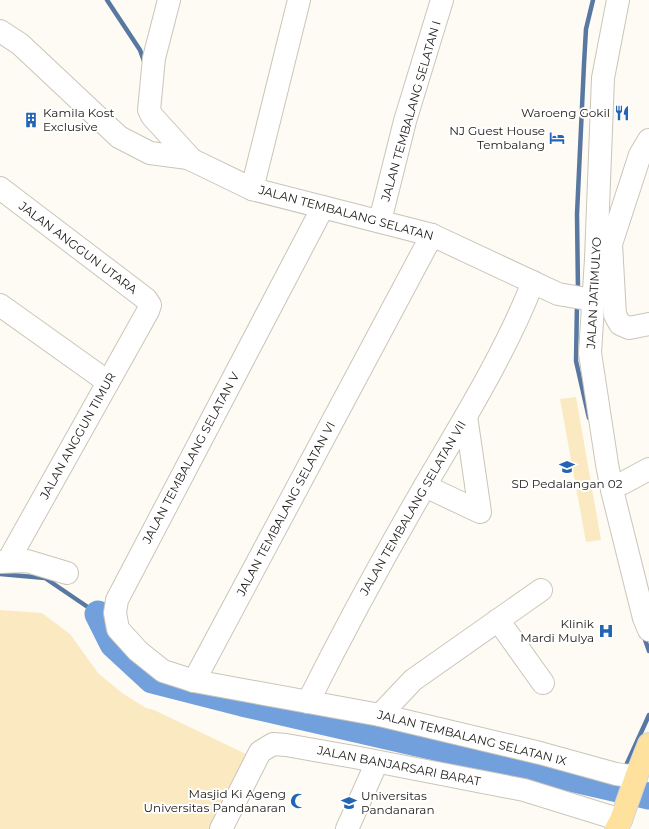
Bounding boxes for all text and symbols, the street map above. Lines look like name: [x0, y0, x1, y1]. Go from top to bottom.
street label: JALAN TEMBALANG SELATAN I: [377, 19, 444, 204]
restaurant icon: Waroeng Gokil: [613, 104, 631, 122]
place label: Kamila Kost Exclusive: [43, 105, 114, 134]
place label: Waroeng Gokil: [521, 105, 610, 120]
building icon: Kamila Kost Exclusive: [22, 111, 40, 129]
place label: NJ Guest House Tembalang: [449, 123, 545, 152]
hotel icon: NJ Guest House Tembalang: [548, 129, 566, 147]
street label: JALAN TEMBALANG SELATAN: [256, 182, 435, 243]
street label: JALAN ANGGUN UTARA: [15, 198, 141, 297]
street label: JALAN JATIMULYO: [583, 237, 604, 350]
street label: JALAN TEMBALANG SELATAN V: [138, 369, 243, 547]
street label: JALAN ANGGUN TIMUR: [36, 370, 119, 503]
street label: JALAN TEMBALANG SELATAN VII: [356, 418, 469, 599]
street label: JALAN TEMBALANG SELATAN VI: [233, 419, 338, 599]
school or university icon: SD Pedalangan 02: [558, 458, 576, 476]
place label: SD Pedalangan 02: [511, 476, 623, 491]
place label: Klinik Mardi Mulya: [520, 616, 595, 645]
hospital icon: Klinik Mardi Mulya: [597, 622, 615, 640]
street label: JALAN TEMBALANG SELATAN IX: [375, 706, 569, 768]
street label: JALAN BANJARSARI BARAT: [315, 742, 482, 789]
place label: Masjid Ki Ageng Universitas Pandanaran: [144, 786, 286, 815]
place label: Universitas Pandanaran: [361, 788, 435, 817]
mosque icon: Masjid Ki Ageng Universitas Pandanaran: [289, 792, 307, 810]
school or university icon: Universitas Pandanaran: [340, 794, 358, 812]

